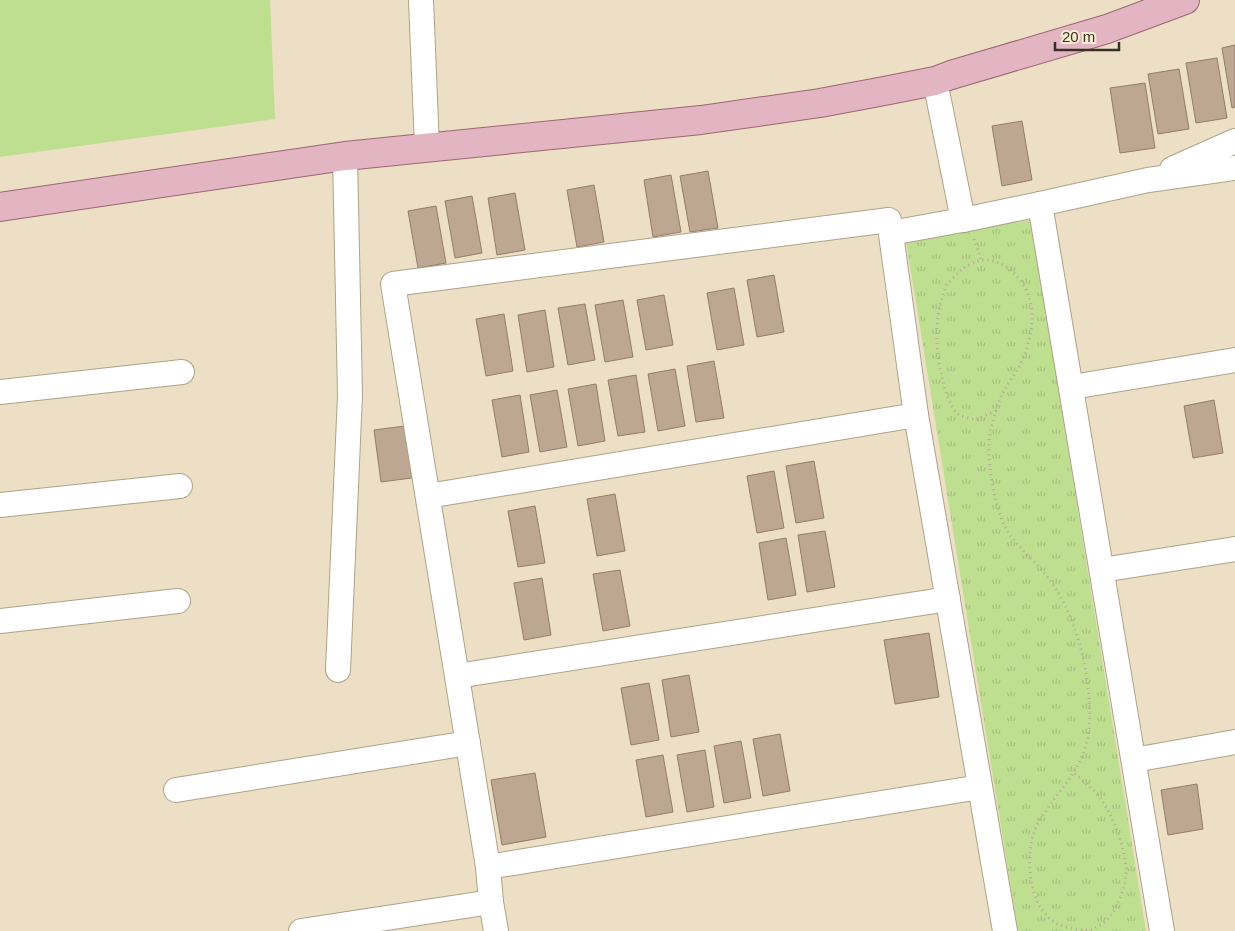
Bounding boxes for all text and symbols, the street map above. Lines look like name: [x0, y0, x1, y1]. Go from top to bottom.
scale bar: [1055, 20, 1119, 52]
text: 20 m: [1062, 28, 1095, 45]

